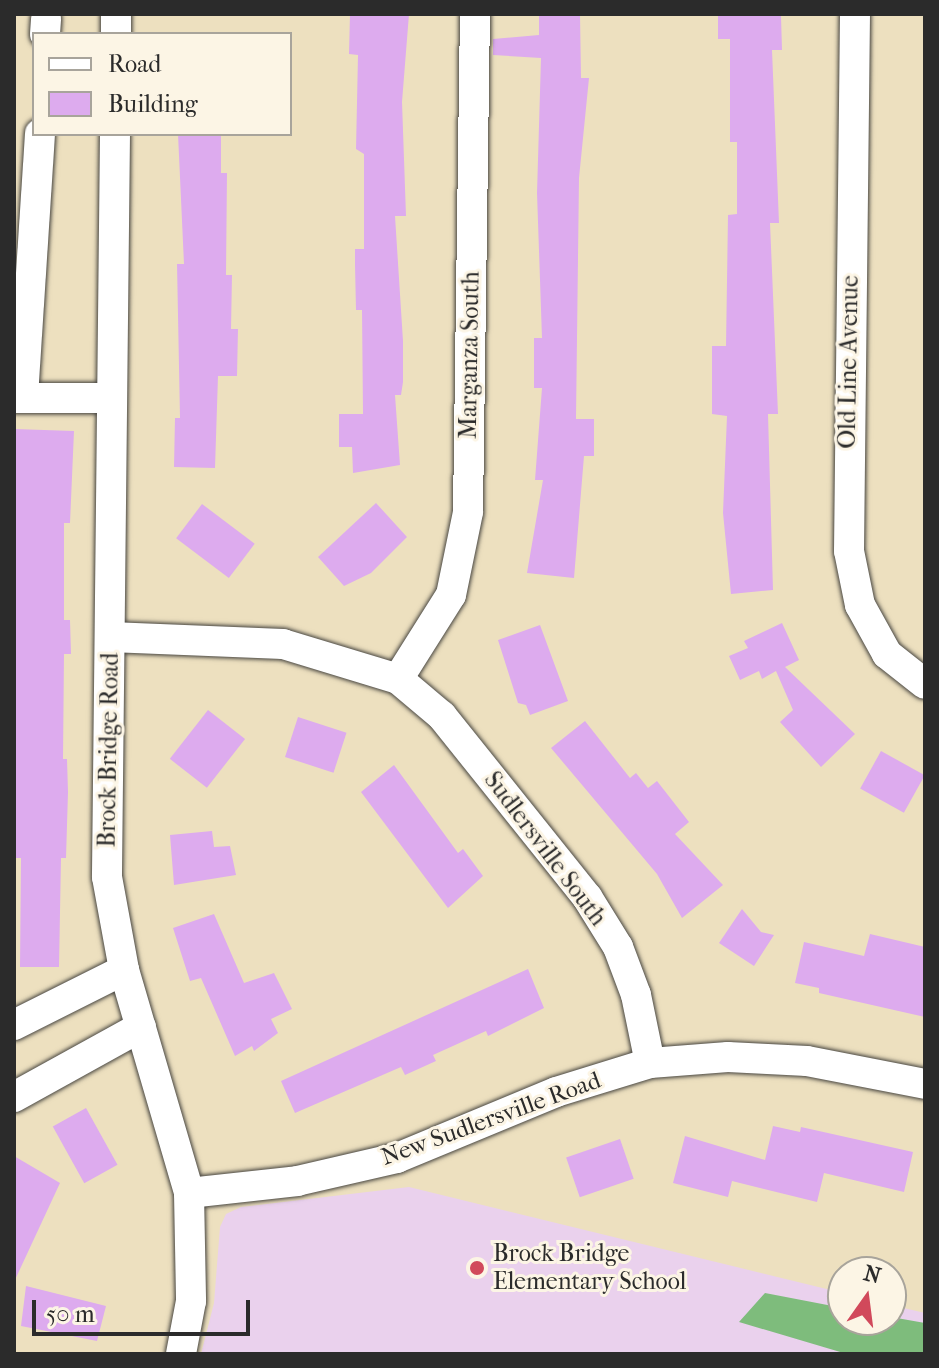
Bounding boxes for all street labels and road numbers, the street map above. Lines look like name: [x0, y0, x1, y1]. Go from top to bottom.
street label: Marganza South: [454, 271, 486, 439]
street label: Old Line Avenue: [833, 275, 865, 449]
street label: Brock Bridge Road: [93, 652, 125, 848]
street label: Sudlersville South: [478, 766, 612, 932]
street label: New Sudlersville Road: [377, 1066, 605, 1172]

